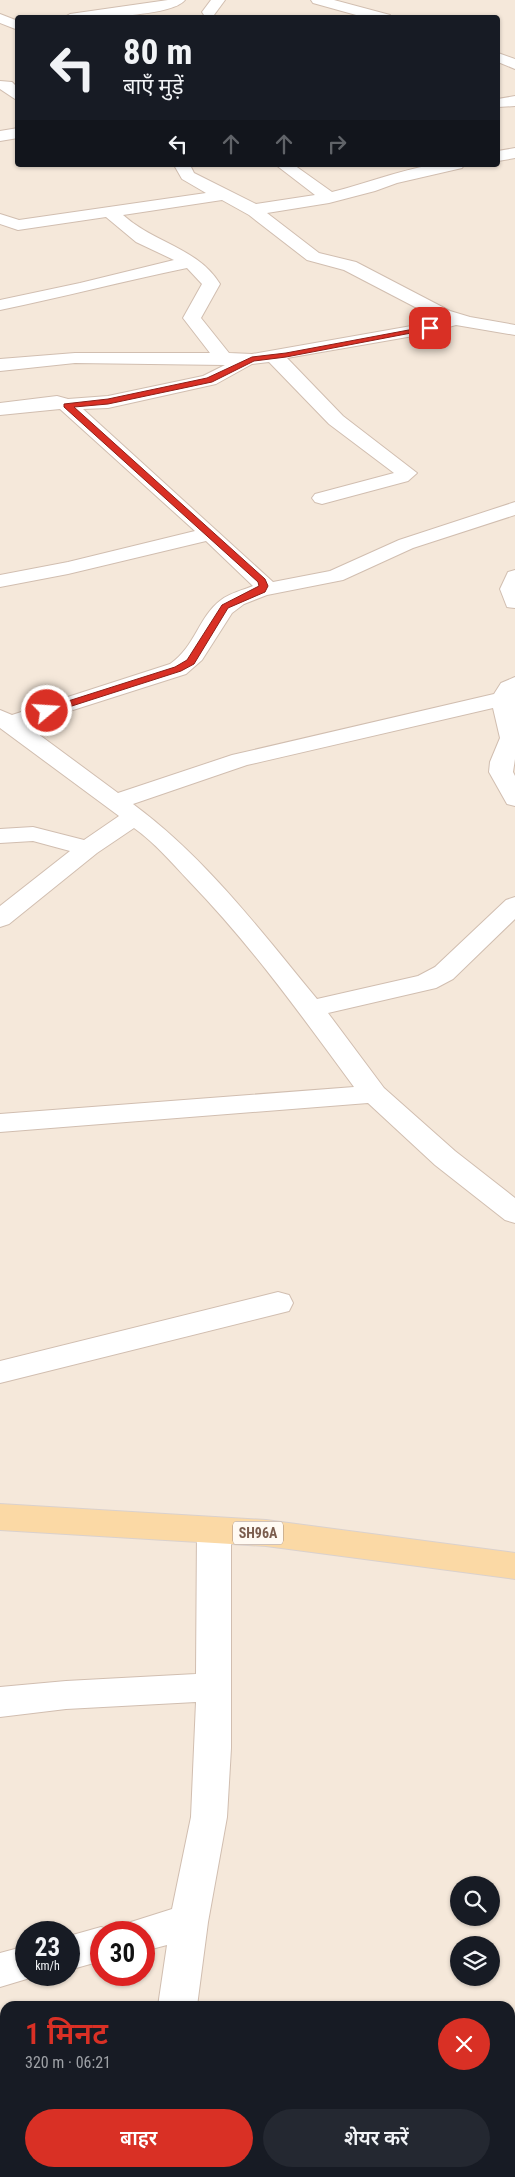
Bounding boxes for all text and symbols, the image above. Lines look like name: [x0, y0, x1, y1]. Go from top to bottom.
text: 80 m: [123, 32, 192, 73]
icon: left: [40, 35, 105, 100]
text: बाएँ मुड़ें: [123, 74, 183, 99]
icon: left: [164, 130, 192, 158]
icon: ahead: [217, 130, 245, 158]
icon: ahead: [270, 130, 298, 158]
icon: right: [323, 130, 351, 158]
pin: [409, 307, 451, 349]
icon: arrive: [416, 314, 444, 342]
position arrow: [20, 684, 72, 736]
road number: SH96A: [233, 1522, 283, 1545]
map controls: [450, 1876, 500, 1986]
button: search: [450, 1876, 500, 1926]
speed limit sign: 30: [90, 1921, 155, 1986]
text: 23: [35, 1933, 60, 1962]
button: layers: [450, 1936, 500, 1986]
text: km/h: [35, 1959, 60, 1973]
text: 1 मिनट: [25, 2016, 108, 2051]
button: close: [438, 2018, 490, 2070]
text: 320 m · 06:21: [25, 2053, 111, 2072]
button: बाहर: [25, 2109, 253, 2167]
button: शेयर करें: [263, 2109, 490, 2167]

